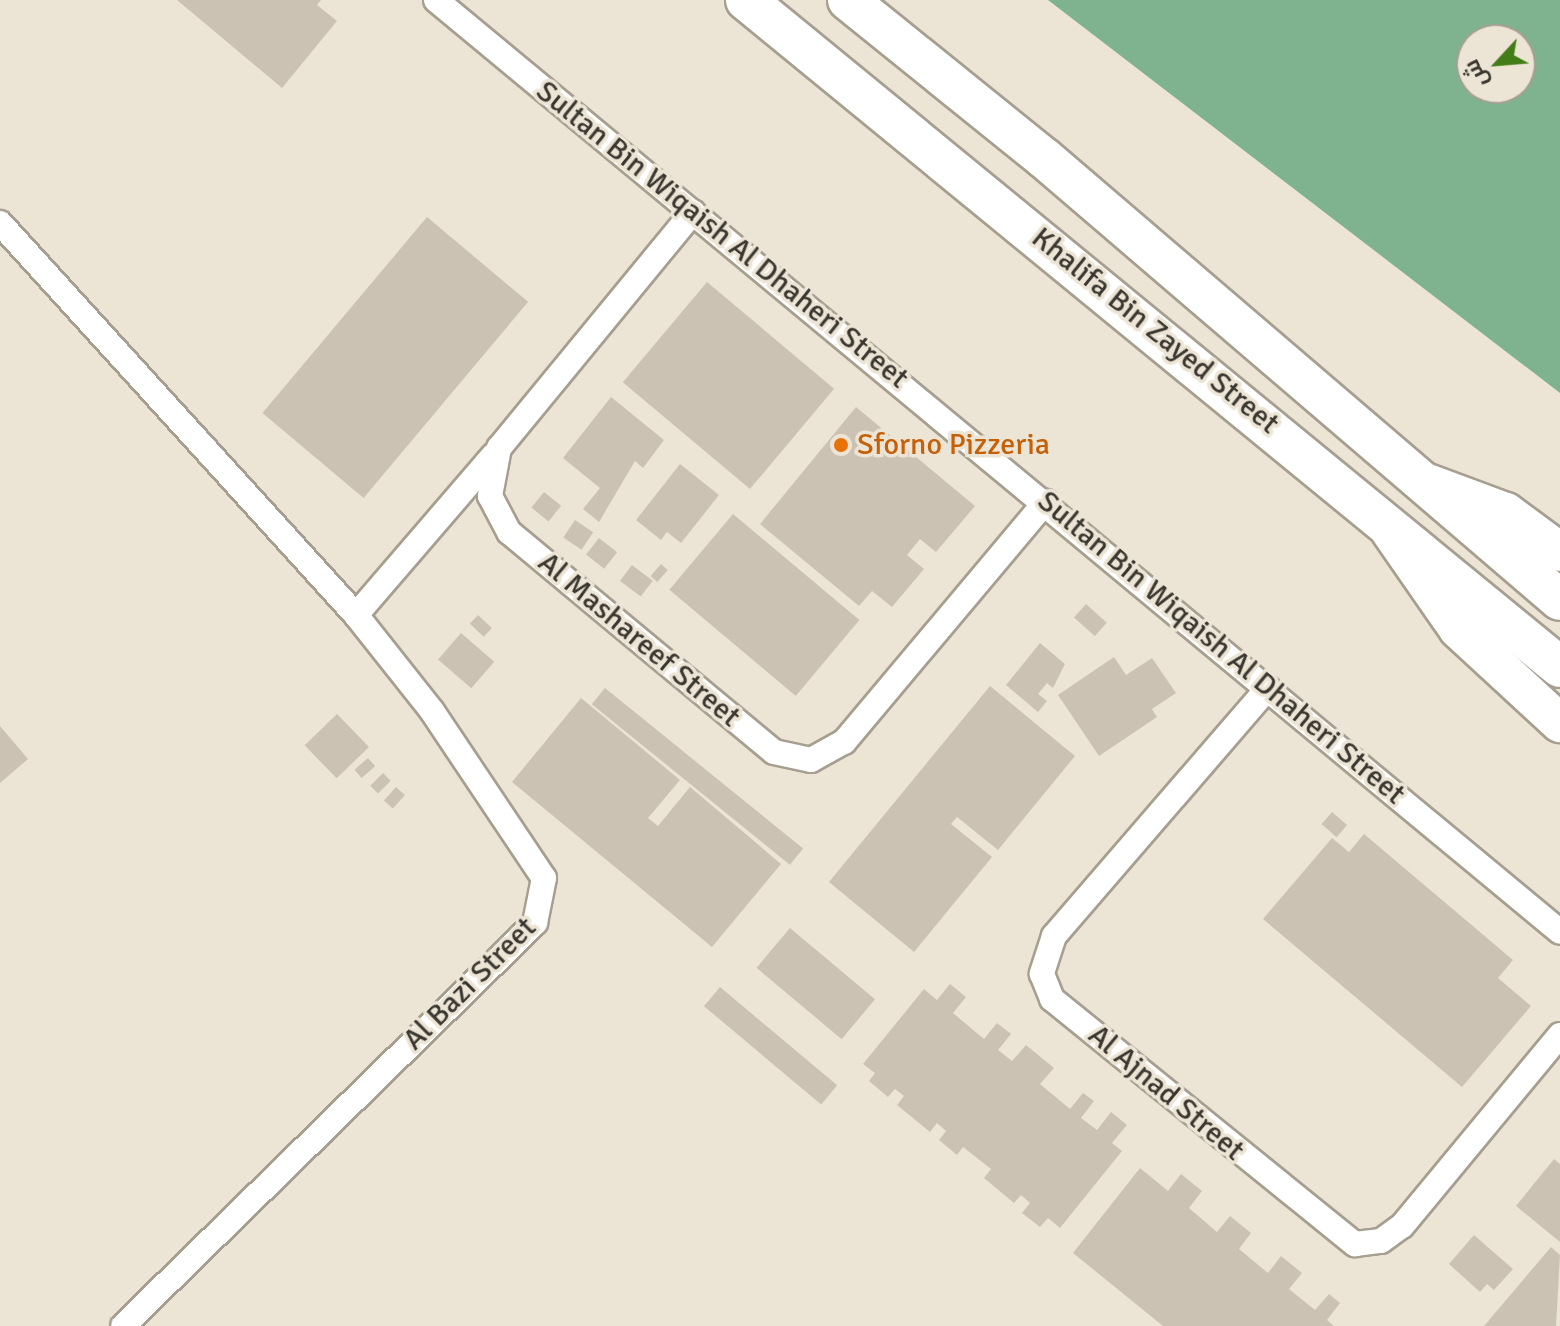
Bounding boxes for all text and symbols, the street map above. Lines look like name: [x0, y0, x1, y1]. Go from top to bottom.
north arrow: [1456, 24, 1536, 104]
text: ش: [1457, 55, 1494, 92]
street label: Sultan Bin Wiqaish Al Dhaheri Street: [529, 74, 915, 396]
street label: Khalifa Bin Zayed Street: [1024, 220, 1286, 442]
place label: Sforno Pizzeria: [857, 427, 1050, 463]
marker: Sforno Pizzeria: [832, 436, 850, 454]
street label: Sultan Bin Wiqaish Al Dhaheri Street: [1030, 484, 1412, 812]
street label: Al Mashareef Street: [531, 545, 747, 735]
street label: Al Bazi Street: [396, 910, 544, 1058]
street label: Al Ajnad Street: [1081, 1017, 1251, 1169]

